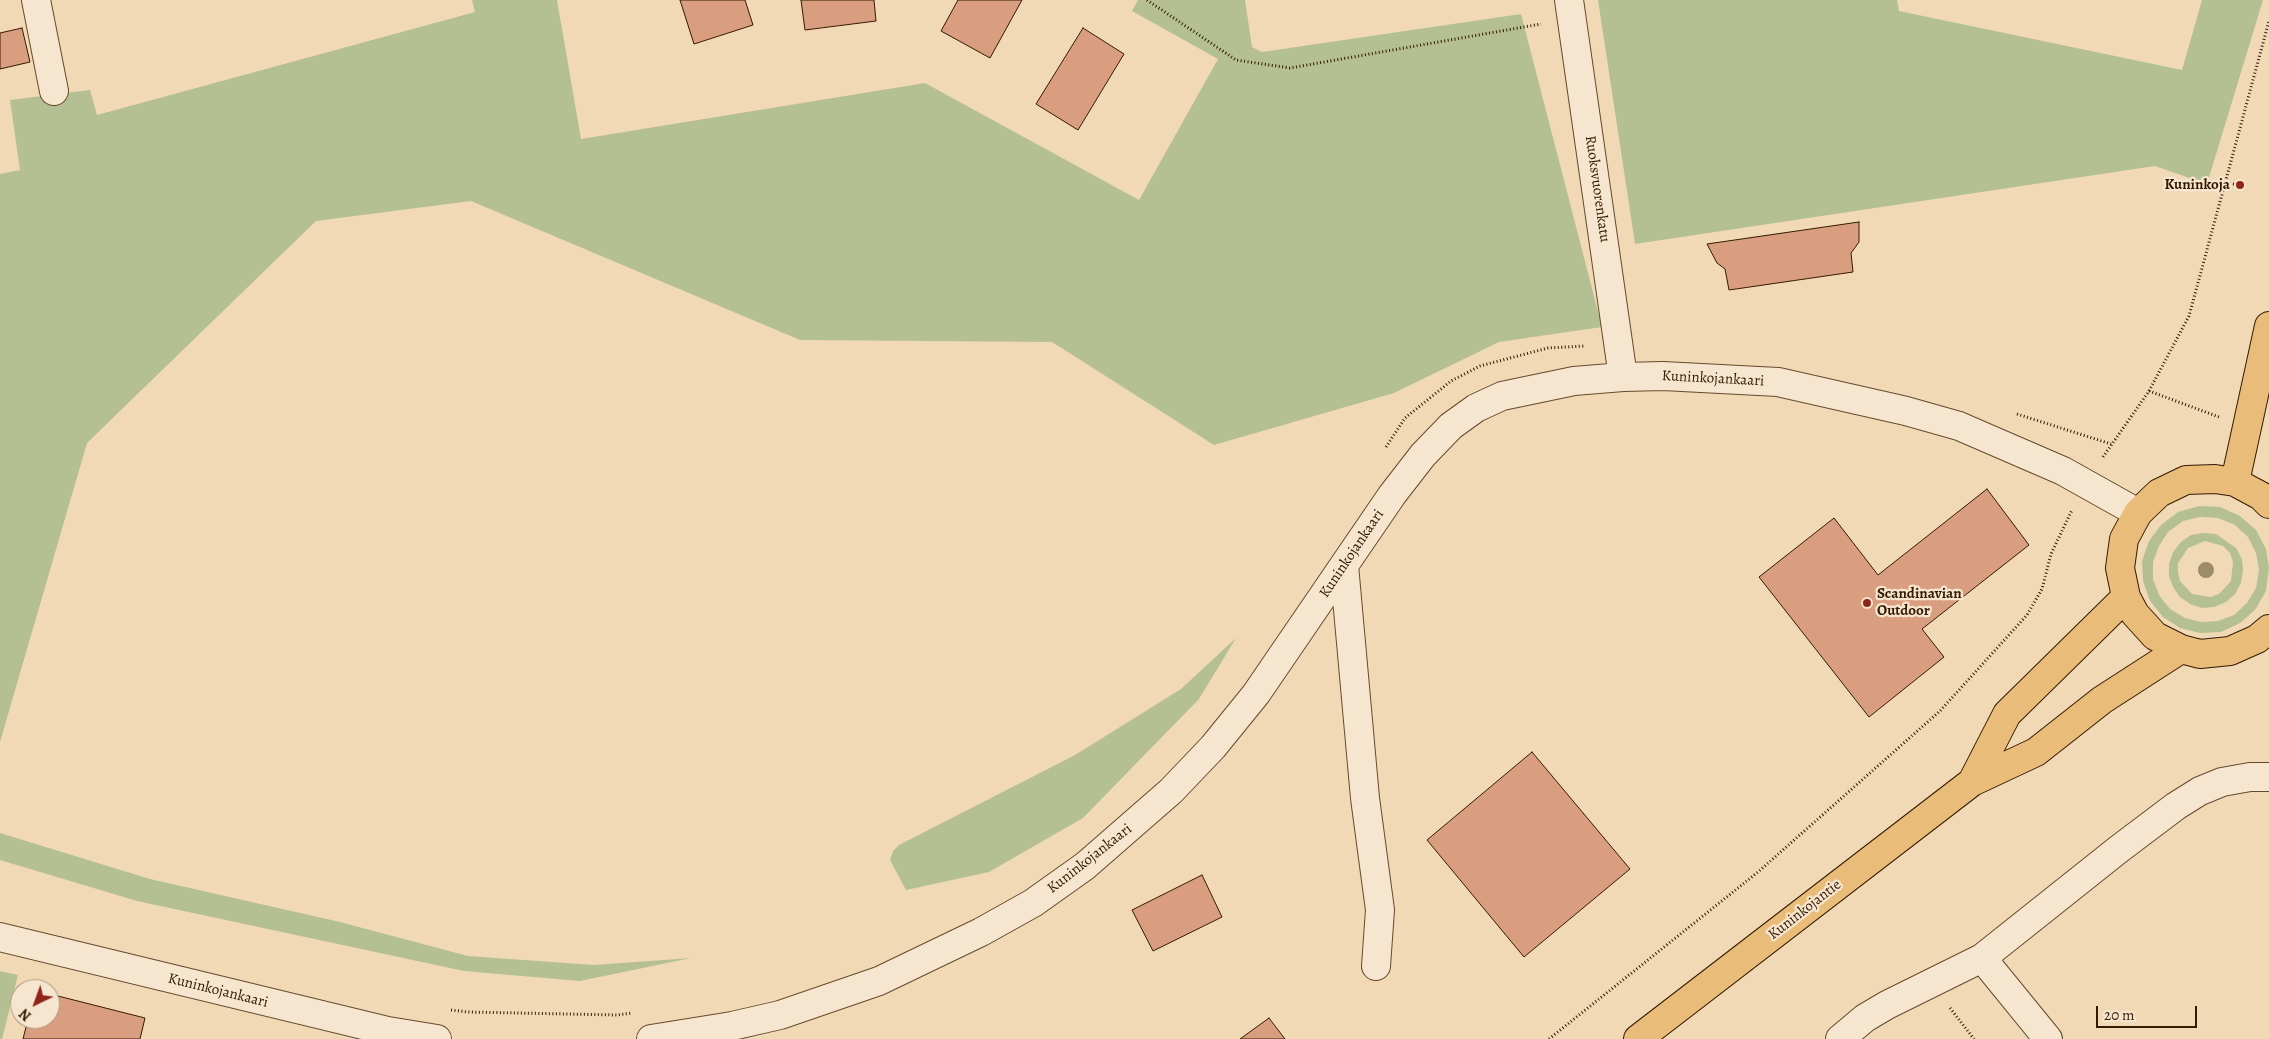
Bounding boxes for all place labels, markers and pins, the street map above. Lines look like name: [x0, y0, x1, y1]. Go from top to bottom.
place label: Kuninkoja: [2164, 176, 2230, 194]
marker: Kuninkoja: [2234, 179, 2246, 191]
place label: Scandinavian Outdoor: [1877, 585, 1962, 620]
marker: Scandinavian Outdoor: [1861, 597, 1873, 609]

